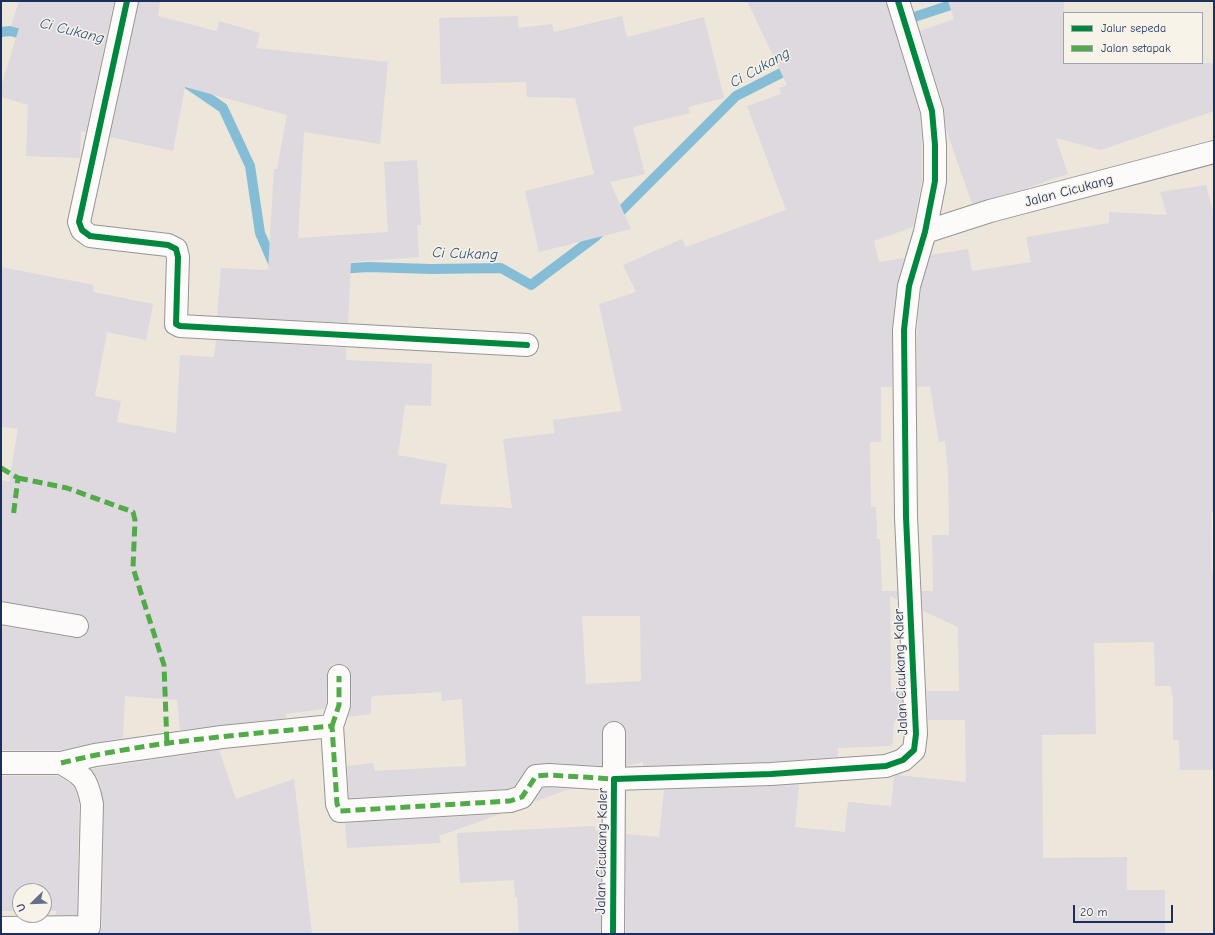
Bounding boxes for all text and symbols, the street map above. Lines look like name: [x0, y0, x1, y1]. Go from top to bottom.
legend: [1063, 12, 1203, 64]
water label: Ci Cukang: [38, 14, 106, 48]
text: Jalur sepeda: [1101, 21, 1166, 35]
text: Jalan setapak: [1101, 41, 1171, 55]
water label: Ci Cukang: [727, 44, 793, 92]
street label: Jalan Cicukang: [1023, 171, 1115, 211]
water label: Ci Cukang: [432, 244, 498, 264]
street label: Jalan Cicukang Kaler: [890, 609, 912, 735]
street label: Jalan Cicukang Kaler: [592, 788, 612, 914]
north arrow: [12, 883, 52, 923]
scale bar: [1075, 897, 1175, 923]
text: U: [14, 902, 29, 913]
text: 20 m: [1080, 905, 1108, 919]

